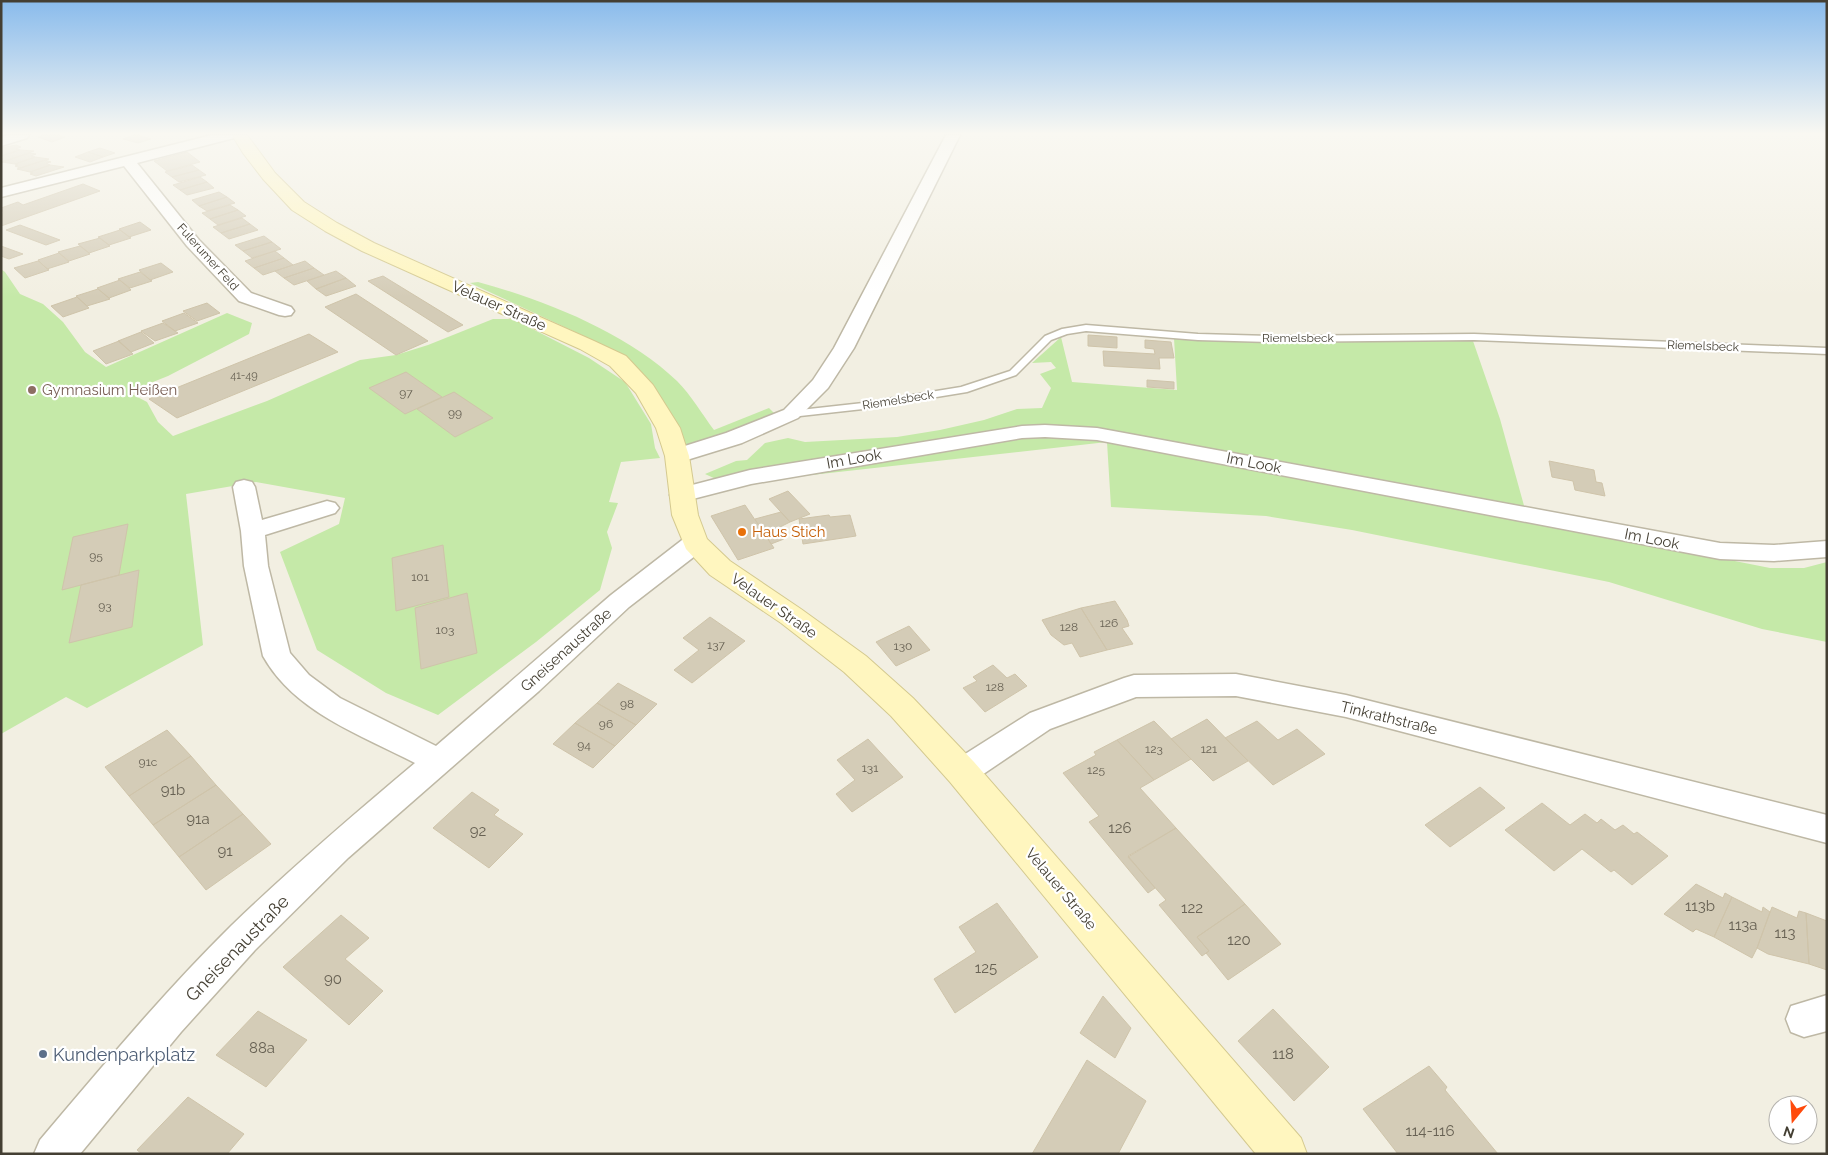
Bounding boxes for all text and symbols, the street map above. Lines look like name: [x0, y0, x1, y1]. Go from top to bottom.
street label: Fulerumer Feld: [174, 221, 242, 293]
street label: Velauer Straße: [449, 277, 549, 335]
street label: Riemelsbeck: [1262, 331, 1335, 345]
street label: Riemelsbeck: [1667, 338, 1740, 354]
house number: 41-49: [230, 369, 258, 382]
place label: Gymnasium Heißen: [42, 381, 177, 399]
marker: Gymnasium Heißen: [26, 384, 38, 396]
house number: 97: [399, 386, 413, 400]
street label: Riemelsbeck: [861, 387, 935, 413]
house number: 99: [448, 406, 462, 420]
street label: Im Look: [825, 445, 883, 473]
street label: Im Look: [1225, 449, 1283, 477]
place label: Haus Stich: [752, 523, 825, 541]
street label: Im Look: [1623, 525, 1681, 553]
marker: Haus Stich: [736, 526, 748, 538]
house number: 95: [89, 549, 103, 563]
house number: 101: [411, 570, 429, 584]
street label: Velauer Straße: [727, 570, 821, 642]
house number: 93: [98, 599, 112, 613]
street label: Gneisenaustraße: [517, 604, 615, 696]
house number: 126: [1100, 616, 1118, 630]
house number: 128: [1060, 620, 1078, 634]
house number: 103: [436, 623, 454, 637]
house number: 137: [707, 638, 726, 652]
house number: 130: [894, 639, 912, 653]
house number: 128: [986, 680, 1004, 694]
house number: 98: [620, 697, 634, 711]
street label: Tinkrathstraße: [1339, 697, 1439, 739]
house number: 96: [599, 717, 613, 731]
house number: 94: [577, 738, 591, 752]
house number: 123: [1145, 742, 1163, 756]
house number: 121: [1201, 742, 1217, 756]
house number: 91c: [139, 755, 158, 769]
house number: 131: [862, 761, 878, 775]
house number: 125: [1087, 763, 1105, 777]
house number: 91b: [161, 781, 185, 799]
house number: 91a: [186, 810, 210, 828]
house number: 126: [1108, 819, 1132, 837]
house number: 92: [470, 822, 486, 840]
house number: 91: [217, 842, 233, 860]
street label: Velauer Straße: [1022, 844, 1101, 934]
street label: Gneisenaustraße: [181, 890, 293, 1005]
house number: 113b: [1685, 897, 1715, 915]
house number: 122: [1181, 899, 1203, 917]
house number: 113a: [1728, 916, 1758, 934]
house number: 113: [1775, 924, 1795, 942]
house number: 120: [1227, 931, 1251, 949]
house number: 125: [975, 959, 997, 977]
house number: 90: [324, 970, 342, 988]
house number: 88a: [249, 1039, 275, 1057]
place label: Kundenparkplatz: [53, 1044, 195, 1065]
house number: 118: [1272, 1045, 1294, 1063]
marker: Kundenparkplatz: [37, 1048, 49, 1060]
north arrow: [1768, 1095, 1818, 1145]
house number: 114-116: [1405, 1122, 1455, 1140]
text: N: [1781, 1123, 1797, 1142]

